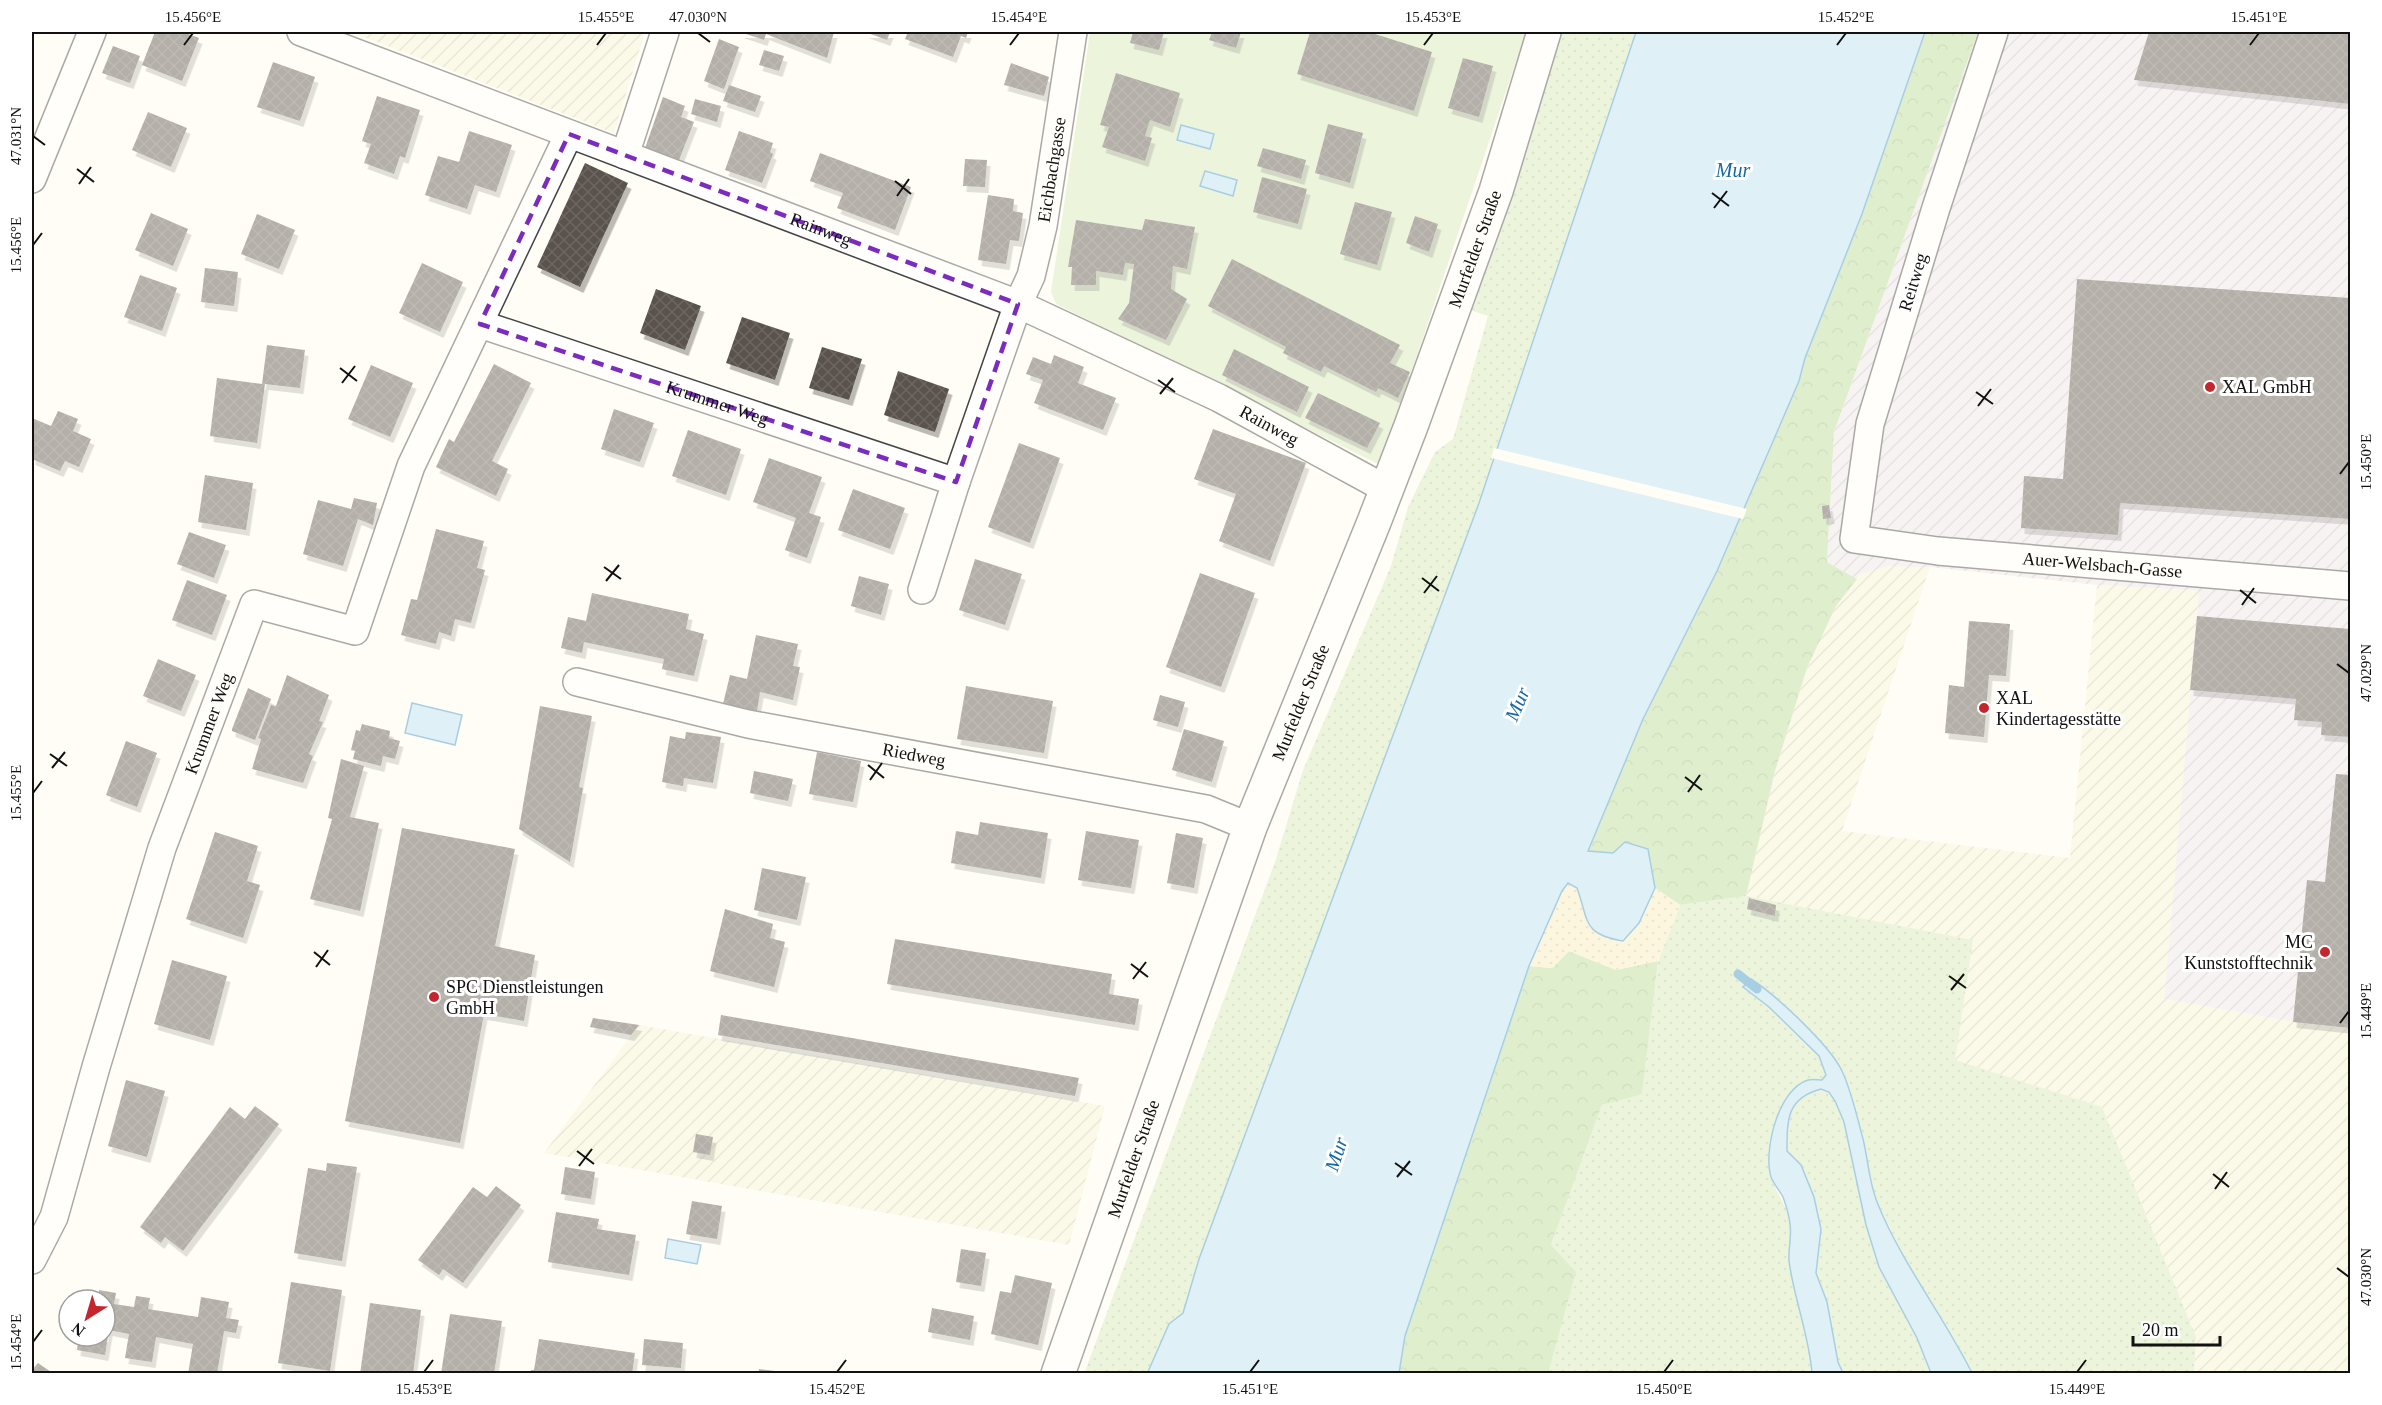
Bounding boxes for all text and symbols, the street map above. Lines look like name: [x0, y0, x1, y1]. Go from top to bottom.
text: 15.456°E: [165, 9, 221, 25]
text: 15.455°E: [578, 9, 634, 25]
text: 47.030°N: [669, 9, 727, 25]
text: 15.454°E: [991, 9, 1047, 25]
text: 15.453°E: [1405, 9, 1461, 25]
text: 15.452°E: [1818, 9, 1874, 25]
text: 15.451°E: [2231, 9, 2287, 25]
text: 47.031°N: [8, 107, 24, 165]
street label: Eichbachgasse: [1034, 116, 1070, 224]
water label: Mur: [1715, 159, 1750, 181]
street label: Murfelder Straße: [1445, 188, 1505, 311]
street label: Rainweg: [787, 209, 854, 250]
text: 15.456°E: [8, 217, 24, 273]
street label: Reitweg: [1895, 250, 1931, 314]
street label: Krummer Weg: [663, 376, 771, 429]
place label: XAL GmbH: [2222, 377, 2312, 397]
marker: XAL GmbH: [2203, 380, 2217, 394]
street label: Rainweg: [1236, 401, 1302, 449]
text: 15.450°E: [2358, 434, 2374, 490]
street label: Auer-Welsbach-Gasse: [2022, 548, 2183, 582]
street label: Murfelder Straße: [1268, 642, 1333, 764]
text: 47.029°N: [2358, 644, 2374, 702]
street label: Krummer Weg: [181, 670, 237, 777]
water label: Mur: [1500, 684, 1534, 725]
place label: XAL Kindertagesstätte: [1996, 688, 2121, 729]
marker: XAL Kindertagesstätte: [1977, 701, 1991, 715]
street label: Riedweg: [881, 739, 947, 770]
text: 15.455°E: [8, 765, 24, 821]
place label: MC Kunststofftechnik: [2184, 932, 2313, 973]
marker: MC Kunststofftechnik: [2318, 945, 2332, 959]
place label: SPC Dienstleistungen GmbH: [446, 977, 604, 1018]
text: 15.449°E: [2358, 983, 2374, 1039]
marker: SPC Dienstleistungen GmbH: [427, 990, 441, 1004]
street label: Murfelder Straße: [1104, 1097, 1163, 1220]
water label: Mur: [1320, 1134, 1352, 1175]
text: 47.030°N: [2358, 1248, 2374, 1306]
north arrow: [57, 1288, 117, 1348]
scale bar: [2133, 1309, 2220, 1347]
text: 15.454°E: [8, 1314, 24, 1370]
text: N: [68, 1319, 88, 1340]
text: 20 m: [2142, 1320, 2179, 1340]
text: 15.453°E: [396, 1381, 452, 1397]
text: 15.452°E: [809, 1381, 865, 1397]
text: 15.451°E: [1222, 1381, 1278, 1397]
text: 15.450°E: [1636, 1381, 1692, 1397]
text: 15.449°E: [2049, 1381, 2105, 1397]

